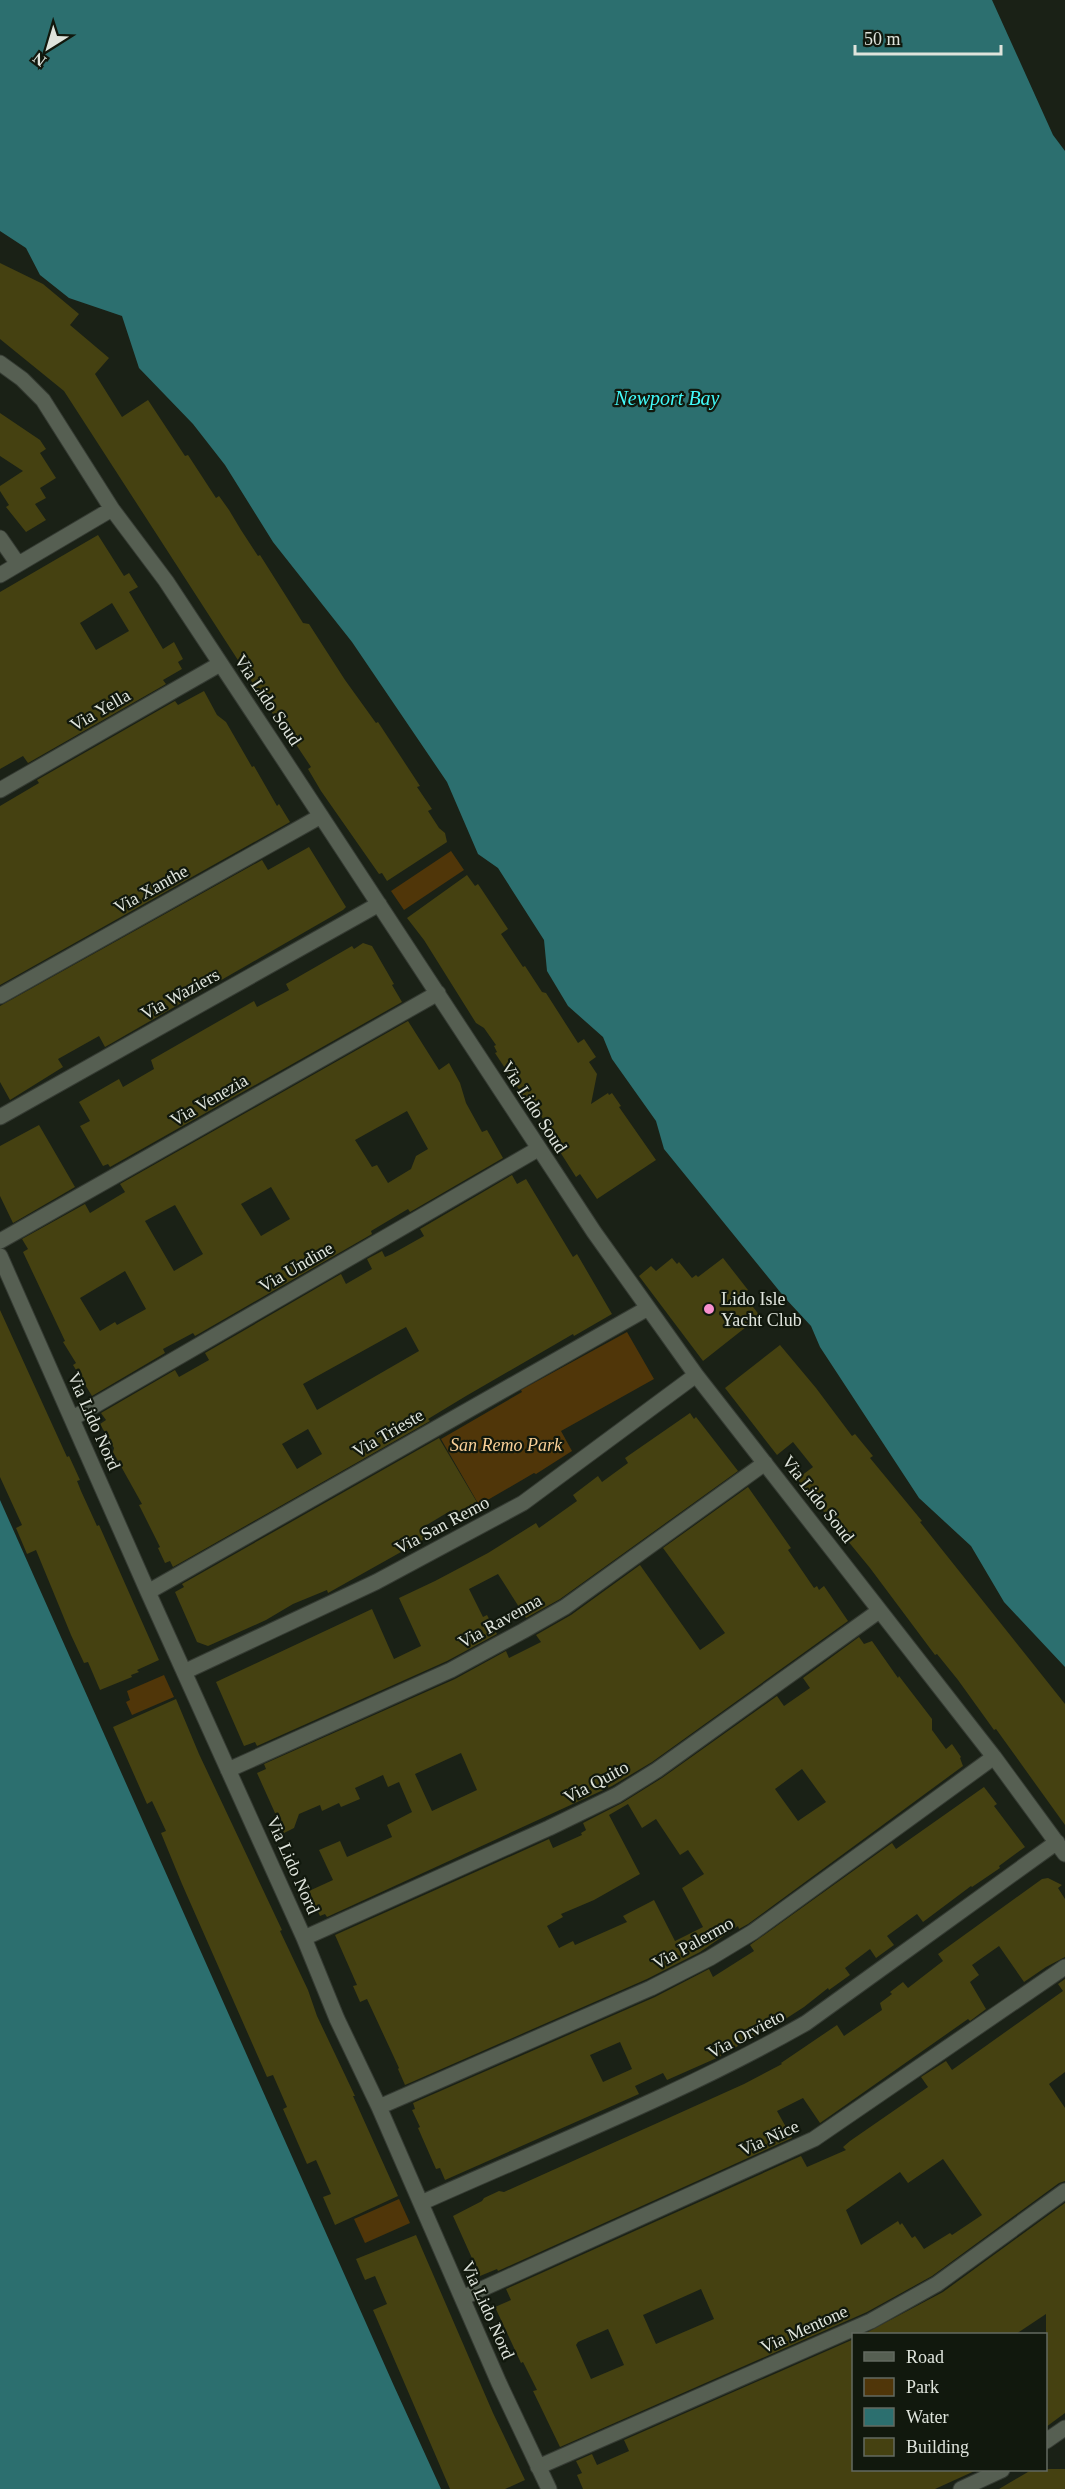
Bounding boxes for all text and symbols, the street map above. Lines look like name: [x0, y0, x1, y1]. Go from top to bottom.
north arrow: [18, 18, 78, 78]
scale bar: [855, 18, 1000, 56]
text: 50 m: [864, 29, 901, 49]
text: N: [29, 49, 49, 70]
water label: Newport Bay: [614, 387, 720, 410]
street label: Via Lido Soud: [230, 651, 306, 749]
street label: Via Yella: [66, 685, 134, 735]
street label: Via Xanthe: [111, 861, 191, 917]
street label: Via Waziers: [137, 964, 223, 1024]
street label: Via Lido Soud: [497, 1058, 571, 1156]
street label: Via Venezia: [167, 1070, 251, 1130]
street label: Via Undine: [255, 1238, 337, 1296]
place label: Lido Isle Yacht Club: [721, 1289, 802, 1330]
marker: Lido Isle Yacht Club: [702, 1302, 716, 1316]
street label: Via Lido Nord: [64, 1369, 124, 1473]
street label: Via Trieste: [349, 1405, 427, 1461]
park label: San Remo Park: [450, 1435, 563, 1455]
street label: Via Lido Soud: [778, 1452, 858, 1546]
street label: Via San Remo: [391, 1492, 493, 1558]
street label: Via Ravenna: [455, 1590, 545, 1652]
street label: Via Quito: [560, 1757, 632, 1807]
street label: Via Lido Nord: [263, 1813, 323, 1917]
street label: Via Palermo: [649, 1913, 737, 1973]
street label: Via Orvieto: [704, 2005, 788, 2063]
street label: Via Nice: [736, 2116, 802, 2160]
street label: Via Lido Nord: [458, 2258, 518, 2362]
street label: Via Mentone: [757, 2301, 851, 2357]
legend: [852, 2333, 1047, 2471]
text: Road: [906, 2347, 944, 2367]
text: Park: [906, 2377, 939, 2397]
text: Water: [906, 2407, 949, 2427]
text: Building: [906, 2437, 969, 2457]

